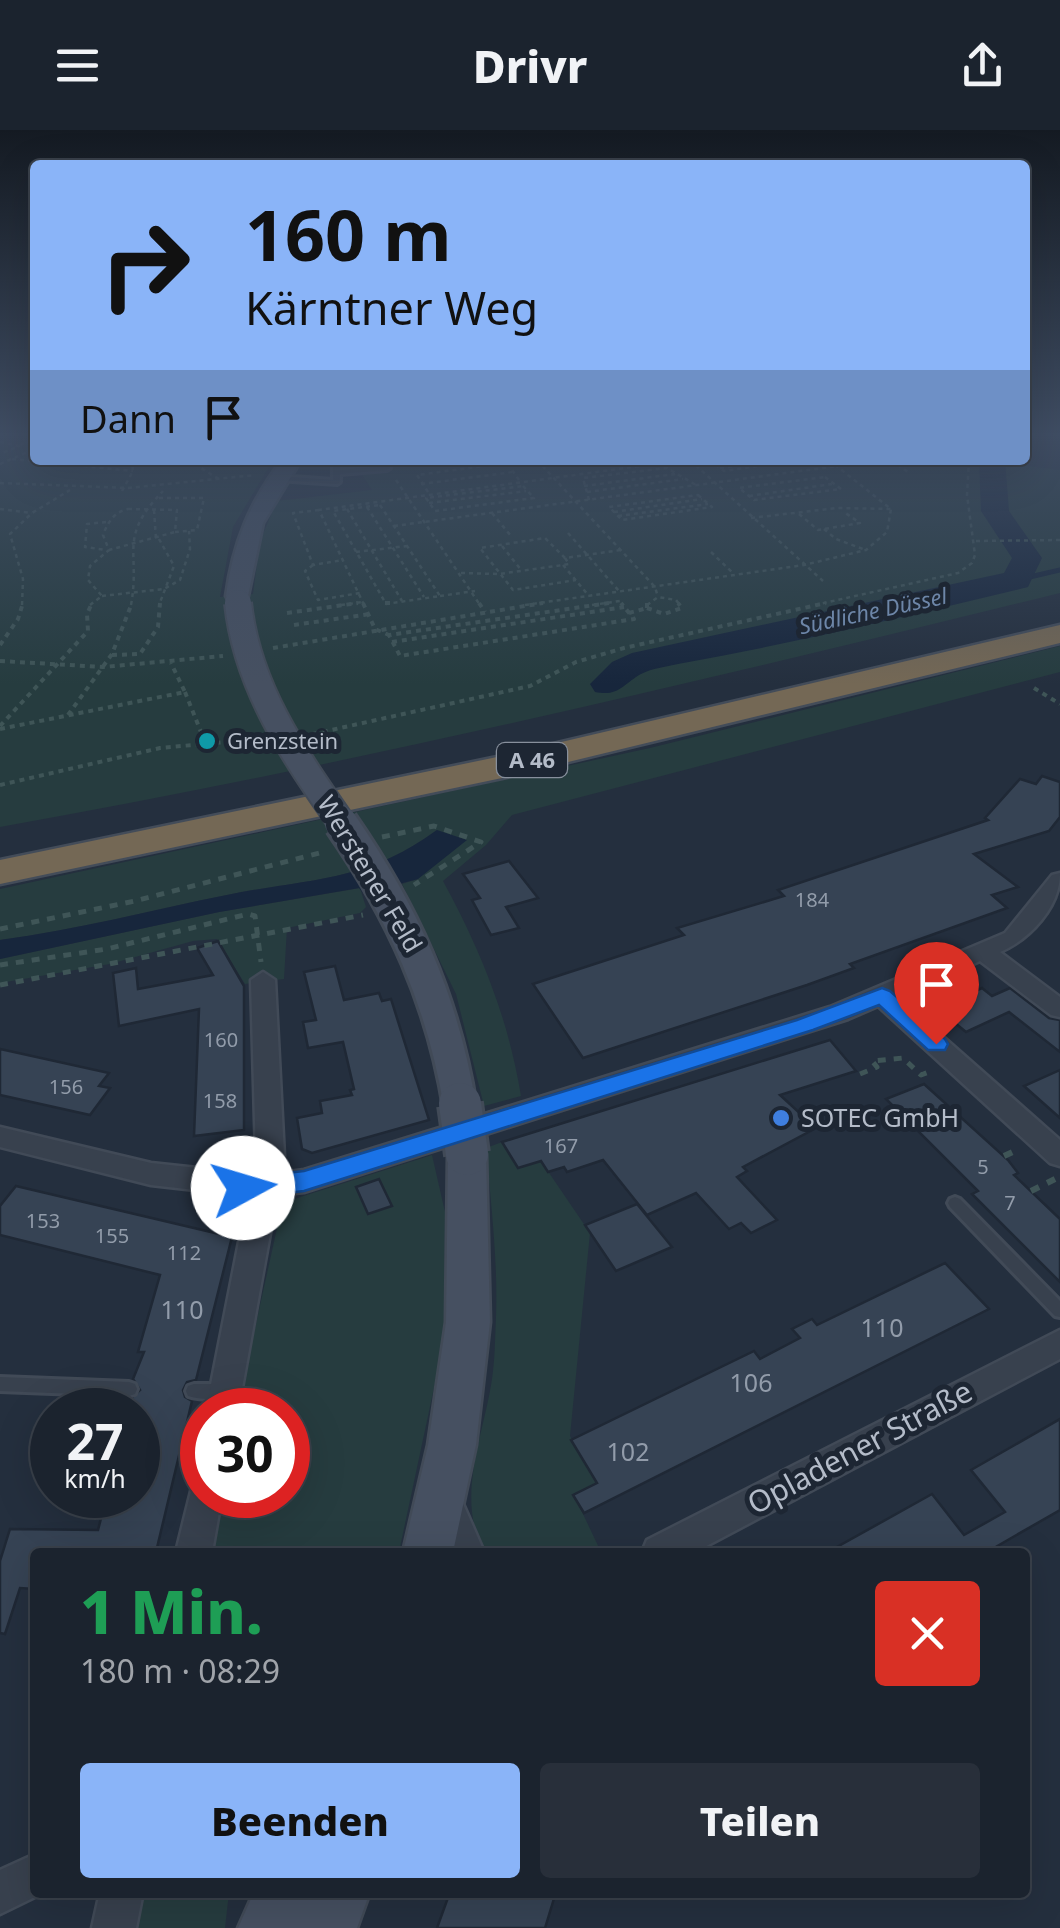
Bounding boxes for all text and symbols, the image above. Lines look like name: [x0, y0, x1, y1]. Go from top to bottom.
text: Drivr: [473, 35, 587, 96]
icon: menu: [50, 38, 105, 93]
icon: share: [955, 38, 1010, 93]
text: 160 m: [245, 186, 452, 282]
icon: right: [80, 200, 210, 330]
text: Kärntner Weg: [245, 277, 538, 338]
icon: arrive: [196, 390, 251, 445]
text: Dann: [80, 392, 176, 444]
water label: Südliche Düssel: [796, 579, 951, 640]
place label: Grenzstein: [227, 725, 338, 755]
marker: Grenzstein: [196, 730, 218, 752]
road number: A 46: [497, 743, 567, 777]
street label: Werstener Feld: [311, 789, 431, 958]
house number: 184: [795, 886, 830, 913]
pin: [894, 942, 979, 1045]
icon: arrive: [909, 957, 964, 1012]
house number: 160: [204, 1026, 238, 1053]
house number: 156: [49, 1073, 83, 1100]
house number: 158: [203, 1087, 237, 1114]
place label: SOTEC GmbH: [801, 1100, 959, 1134]
marker: SOTEC GmbH: [770, 1107, 792, 1129]
house number: 167: [544, 1132, 578, 1159]
position arrow: [191, 1136, 295, 1240]
house number: 5: [977, 1153, 989, 1180]
house number: 7: [1004, 1189, 1016, 1216]
house number: 153: [26, 1207, 60, 1234]
house number: 155: [95, 1222, 129, 1249]
house number: 112: [167, 1239, 201, 1266]
house number: 110: [161, 1292, 203, 1326]
house number: 110: [861, 1310, 903, 1344]
house number: 106: [730, 1365, 772, 1399]
street label: Opladener Straße: [740, 1370, 979, 1523]
speed limit sign: 30: [180, 1388, 310, 1518]
text: 27: [66, 1407, 124, 1475]
house number: 102: [607, 1434, 649, 1468]
text: km/h: [64, 1461, 126, 1495]
text: 1 Min.: [80, 1570, 263, 1652]
button: close: [875, 1581, 980, 1686]
text: 180 m · 08:29: [80, 1649, 280, 1692]
button: Beenden: [80, 1763, 520, 1878]
button: Teilen: [540, 1763, 980, 1878]

